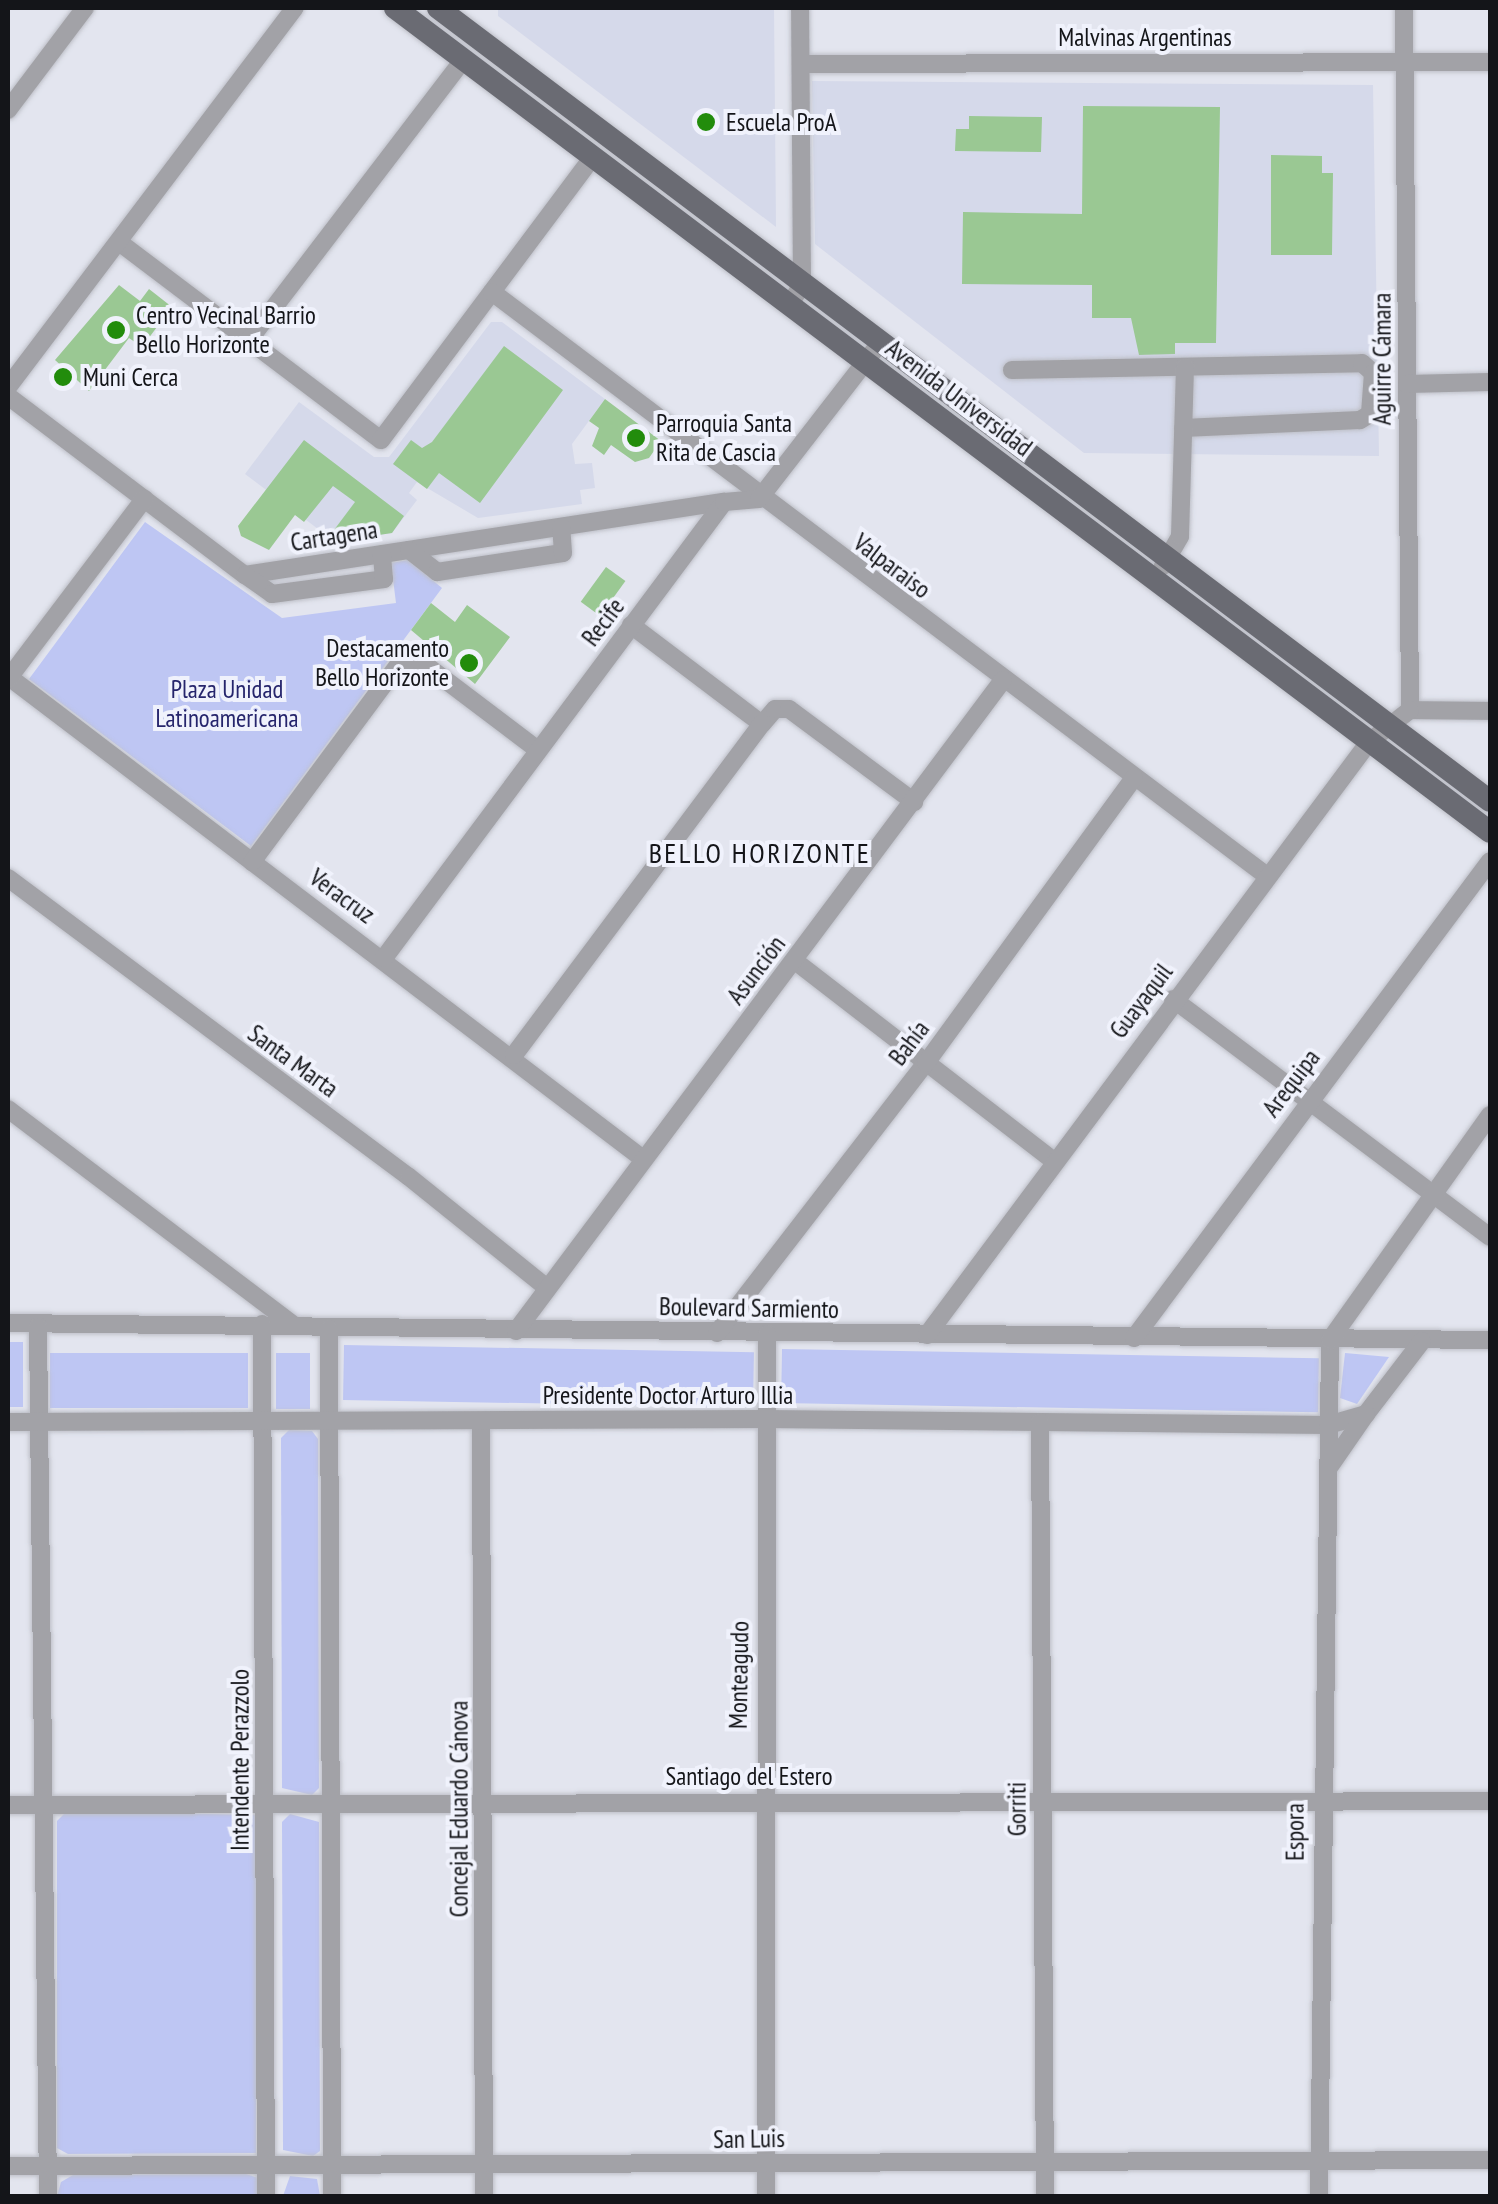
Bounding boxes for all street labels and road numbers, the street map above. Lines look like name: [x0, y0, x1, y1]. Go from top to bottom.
street label: Malvinas Argentinas: [1058, 22, 1232, 52]
street label: Aguirre Cámara: [1367, 293, 1397, 425]
street label: Avenida Universidad: [880, 333, 1038, 463]
street label: Cartagena: [288, 514, 380, 558]
street label: Valparaiso: [848, 527, 936, 605]
street label: Recife: [575, 592, 631, 652]
street label: Veracruz: [304, 862, 380, 930]
street label: Asunción: [720, 930, 792, 1010]
street label: Guayaquil: [1103, 958, 1179, 1044]
street label: Bahía: [883, 1015, 935, 1071]
street label: Santa Marta: [242, 1018, 344, 1104]
street label: Arequipa: [1256, 1043, 1326, 1123]
street label: Boulevard Sarmiento: [659, 1291, 839, 1325]
street label: Presidente Doctor Arturo Illia: [542, 1380, 794, 1410]
street label: Monteagudo: [723, 1621, 755, 1729]
street label: Intendente Perazzolo: [225, 1669, 255, 1851]
street label: Concejal Eduardo Cánova: [444, 1701, 474, 1917]
street label: Santiago del Estero: [666, 1761, 832, 1791]
street label: Gorriti: [1002, 1782, 1032, 1836]
street label: Espora: [1280, 1803, 1310, 1861]
street label: San Luis: [713, 2123, 785, 2155]

